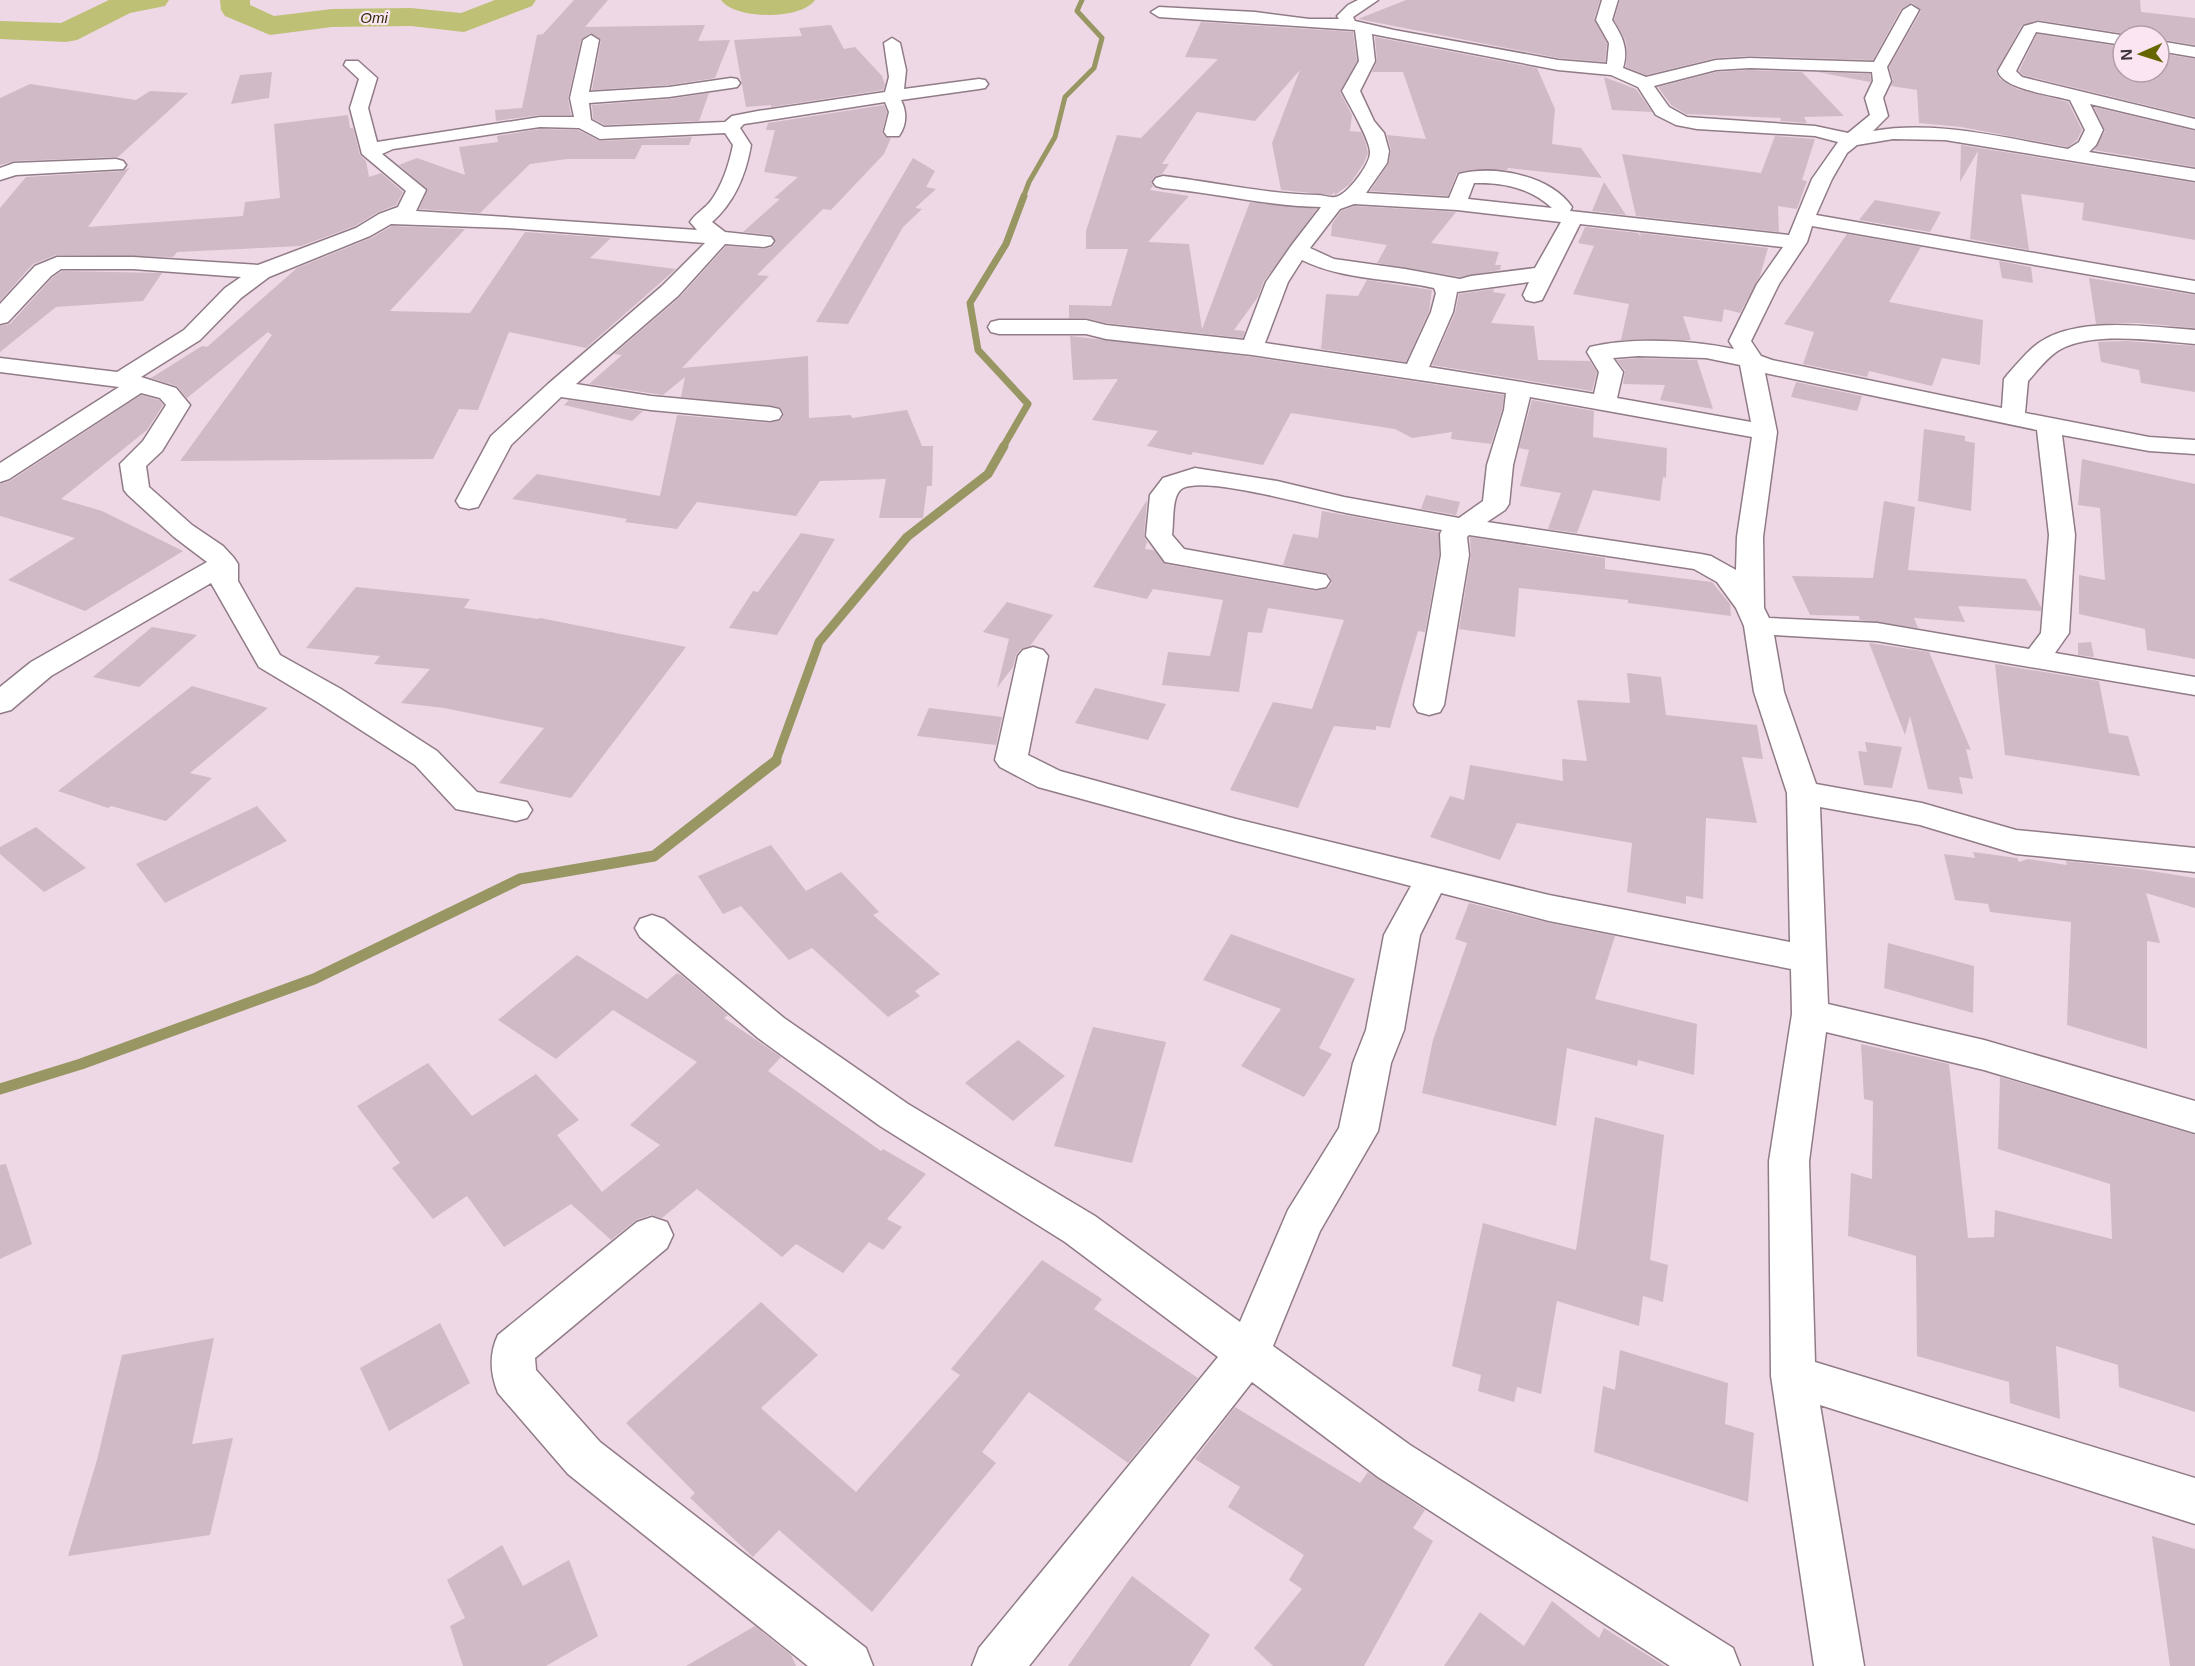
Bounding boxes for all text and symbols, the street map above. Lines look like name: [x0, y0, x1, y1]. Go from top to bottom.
water label: Omi: [360, 9, 388, 26]
north arrow: [2111, 24, 2171, 84]
text: N: [2118, 49, 2135, 61]

